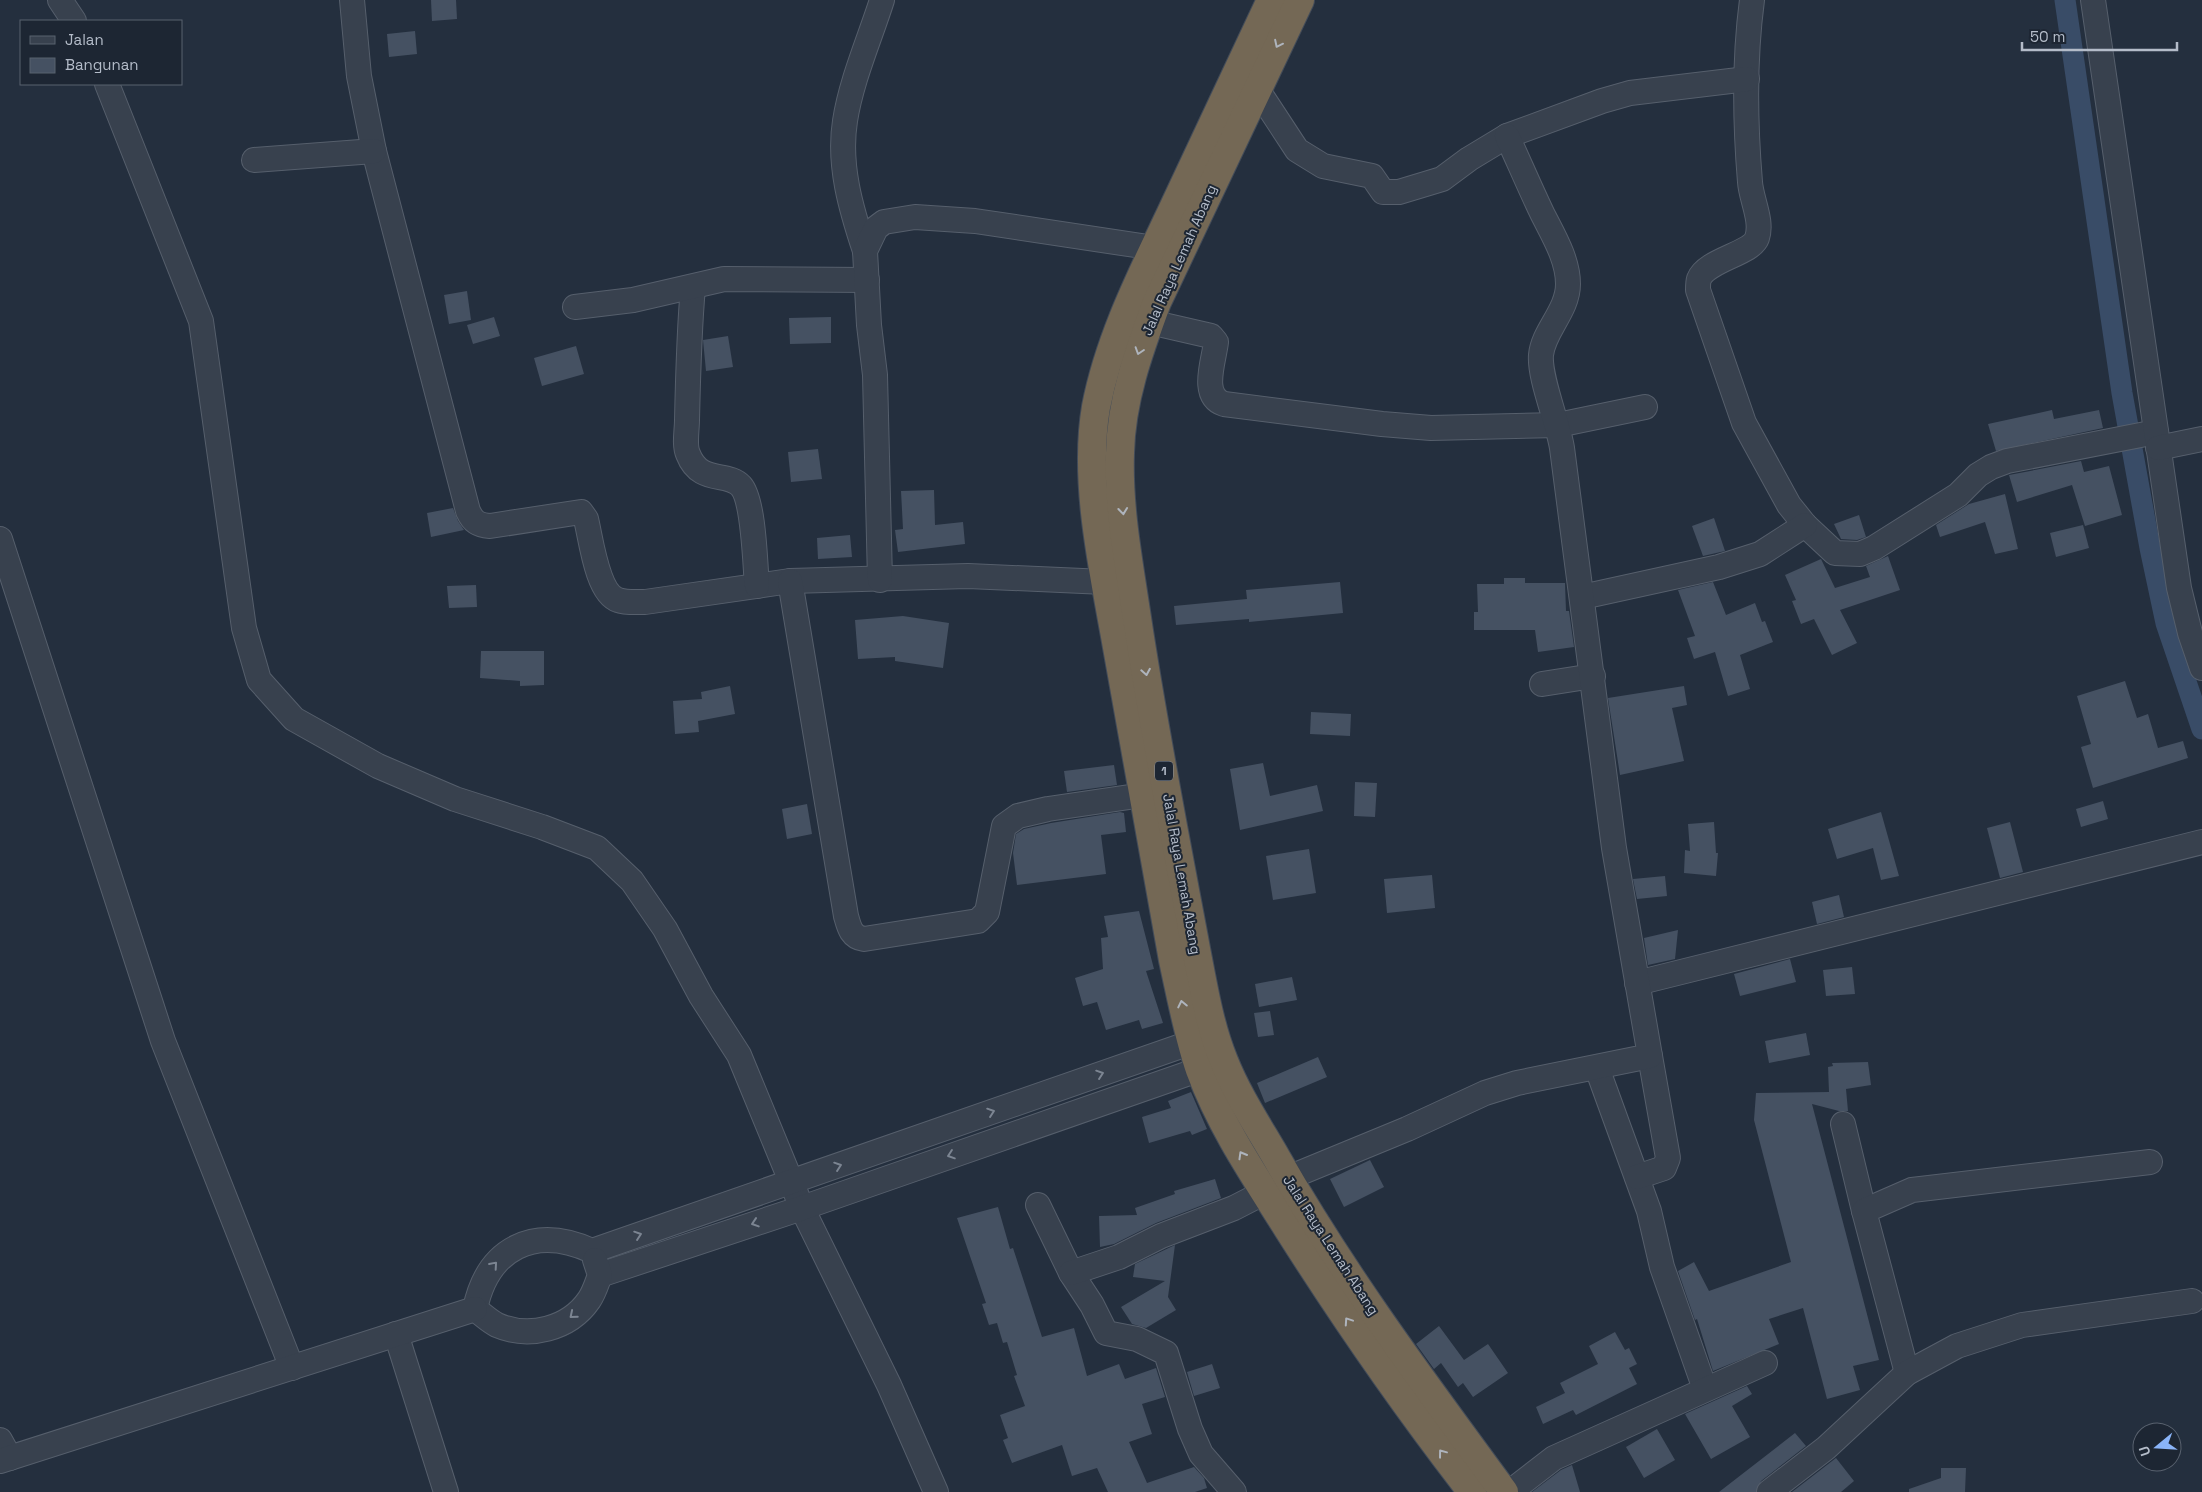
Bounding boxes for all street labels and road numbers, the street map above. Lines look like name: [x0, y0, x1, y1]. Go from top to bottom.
street label: Jalal Raya Lemah Abang: [1138, 182, 1220, 338]
road number: 1: [1155, 761, 1173, 780]
street label: Jalal Raya Lemah Abang: [1159, 792, 1205, 956]
street label: Jalal Raya Lemah Abang: [1279, 1172, 1383, 1318]

